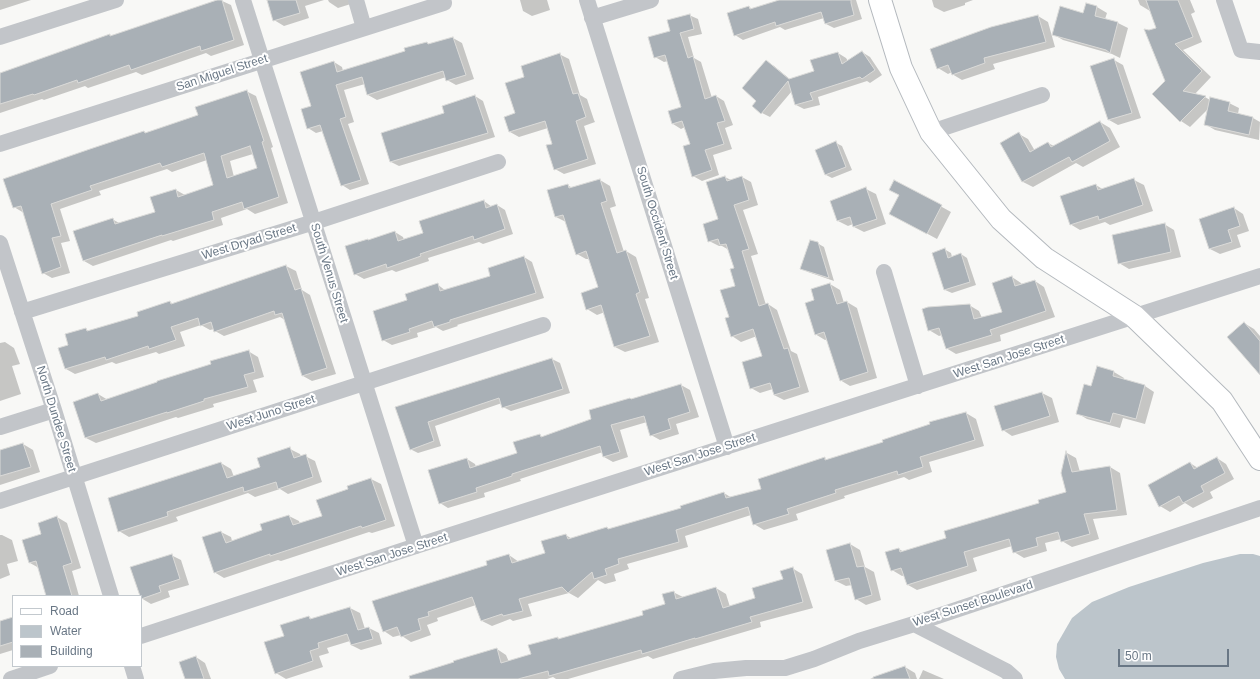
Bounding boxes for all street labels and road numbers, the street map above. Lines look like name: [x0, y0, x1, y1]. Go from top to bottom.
street label: San Miguel Street: [174, 51, 270, 95]
street label: South Occident Street: [633, 165, 681, 281]
street label: West Dryad Street: [200, 221, 298, 263]
street label: South Venus Street: [307, 221, 351, 325]
street label: West San Jose Street: [952, 332, 1066, 382]
street label: North Dundee Street: [33, 364, 79, 474]
street label: West Juno Street: [225, 392, 317, 434]
street label: West San Jose Street: [643, 430, 757, 480]
street label: West San Jose Street: [335, 530, 449, 580]
street label: West Sunset Boulevard: [911, 578, 1035, 630]

